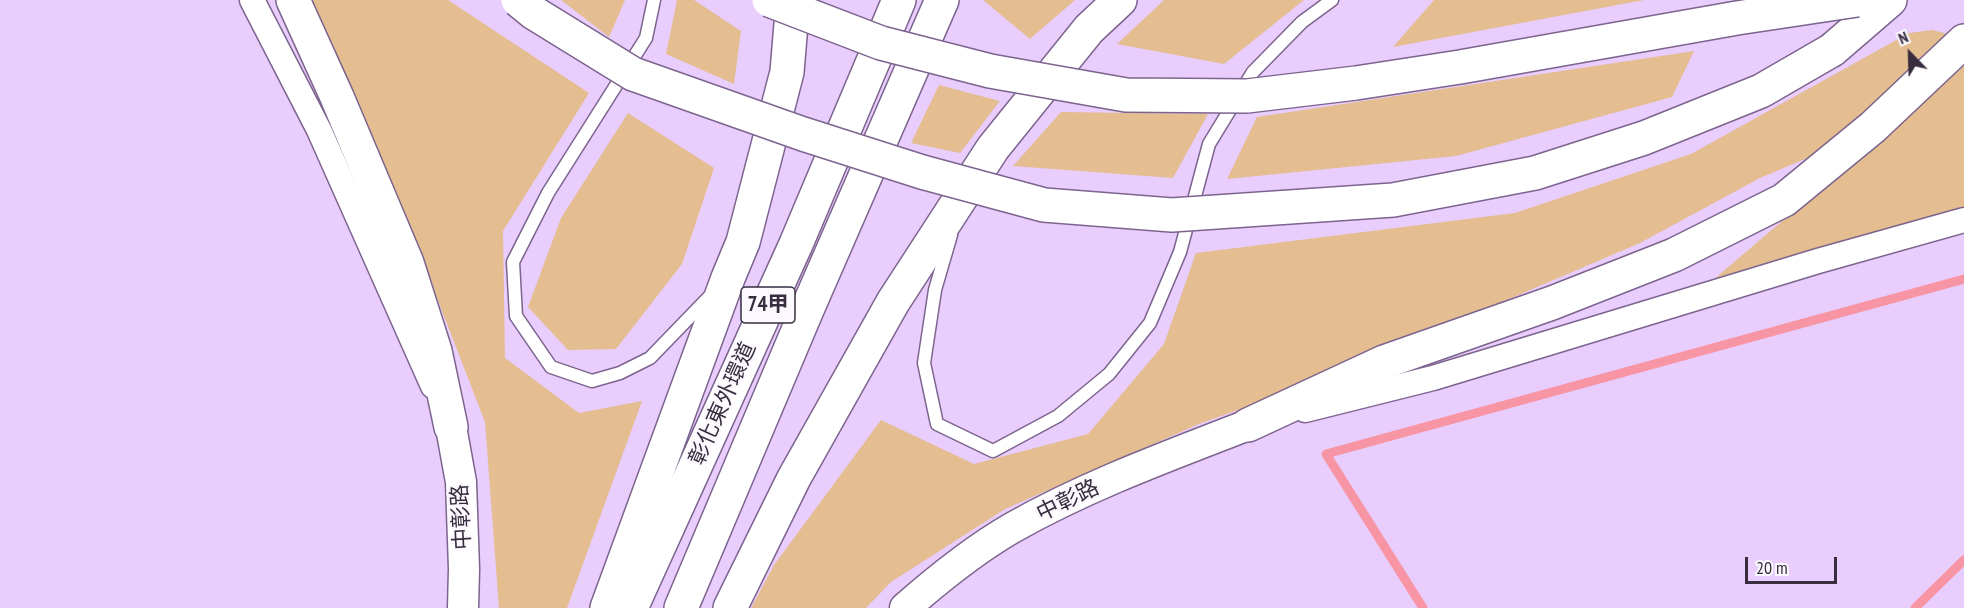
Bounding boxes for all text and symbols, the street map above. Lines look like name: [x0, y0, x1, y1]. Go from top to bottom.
north arrow: [1880, 24, 1940, 84]
text: N: [1895, 27, 1911, 48]
road number: 74甲: [741, 287, 795, 323]
street label: 彰化東外環道: [684, 338, 762, 470]
street label: 中彰路: [1033, 475, 1103, 527]
street label: 中彰路: [447, 483, 477, 551]
scale bar: [1748, 545, 1840, 583]
text: 20 m: [1756, 556, 1788, 579]

